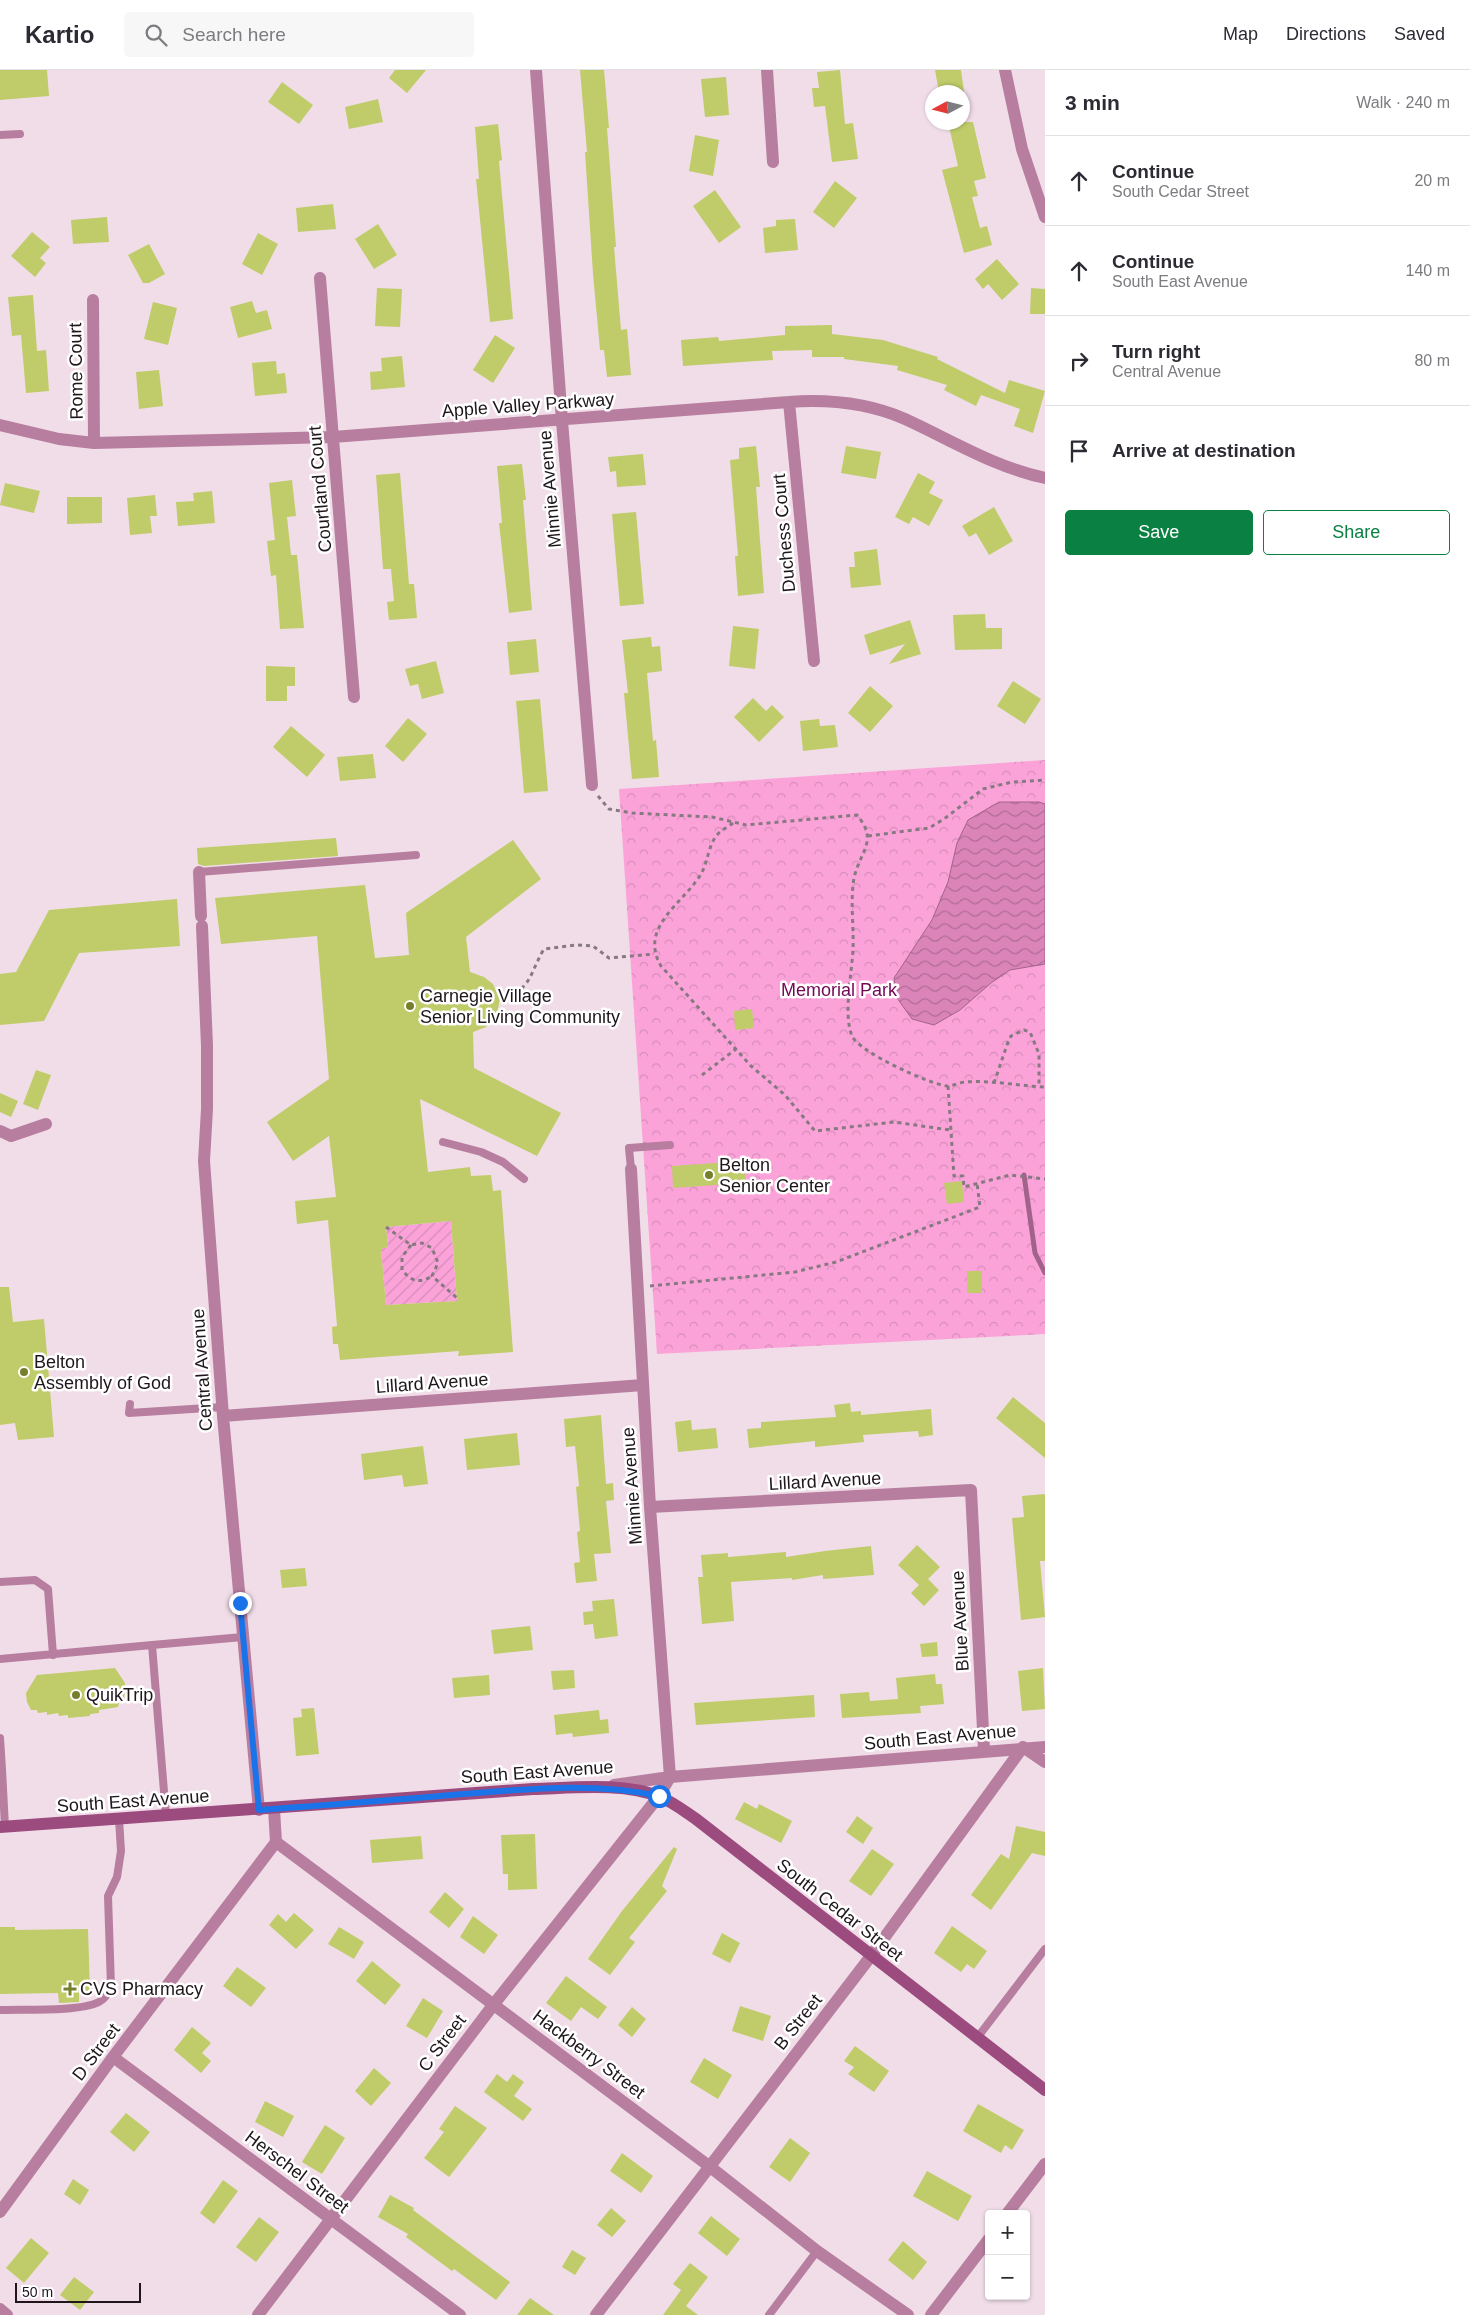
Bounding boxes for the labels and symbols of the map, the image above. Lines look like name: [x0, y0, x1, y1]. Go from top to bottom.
north arrow: [925, 85, 970, 130]
street label: Rome Court: [65, 322, 87, 420]
street label: Apple Valley Parkway: [441, 389, 615, 421]
street label: Courtland Court: [305, 425, 335, 553]
street label: Minnie Avenue: [535, 429, 565, 549]
street label: Duchess Court: [769, 473, 799, 593]
park label: Memorial Park: [781, 980, 898, 1000]
place label: Carnegie Village Senior Living Community: [420, 986, 620, 1027]
marker: Carnegie Village Senior Living Community: [404, 1000, 416, 1012]
place label: Belton Senior Center: [719, 1155, 830, 1196]
marker: Belton Senior Center: [703, 1169, 715, 1181]
street label: Central Avenue: [188, 1308, 216, 1432]
place label: Belton Assembly of God: [34, 1352, 171, 1393]
marker: Belton Assembly of God: [18, 1366, 30, 1378]
street label: Lillard Avenue: [375, 1369, 489, 1397]
street label: Minnie Avenue: [618, 1427, 646, 1545]
street label: Lillard Avenue: [768, 1468, 882, 1494]
street label: Blue Avenue: [947, 1570, 973, 1672]
route end: [229, 1592, 252, 1615]
place label: QuikTrip: [86, 1685, 153, 1705]
marker: QuikTrip: [70, 1689, 82, 1701]
street label: South East Avenue: [863, 1720, 1017, 1754]
street label: South East Avenue: [460, 1757, 614, 1787]
route start: [648, 1785, 671, 1808]
street label: South East Avenue: [56, 1786, 210, 1816]
street label: South Cedar Street: [773, 1855, 907, 1965]
place label: CVS Pharmacy: [80, 1979, 203, 1999]
marker: CVS Pharmacy: [64, 1983, 76, 1995]
street label: B Street: [770, 1990, 826, 2054]
street label: Hackberry Street: [529, 2005, 649, 2103]
street label: C Street: [414, 2011, 470, 2075]
street label: D Street: [68, 2020, 124, 2084]
street label: Herschel Street: [241, 2127, 353, 2217]
scale bar: [15, 2280, 141, 2303]

